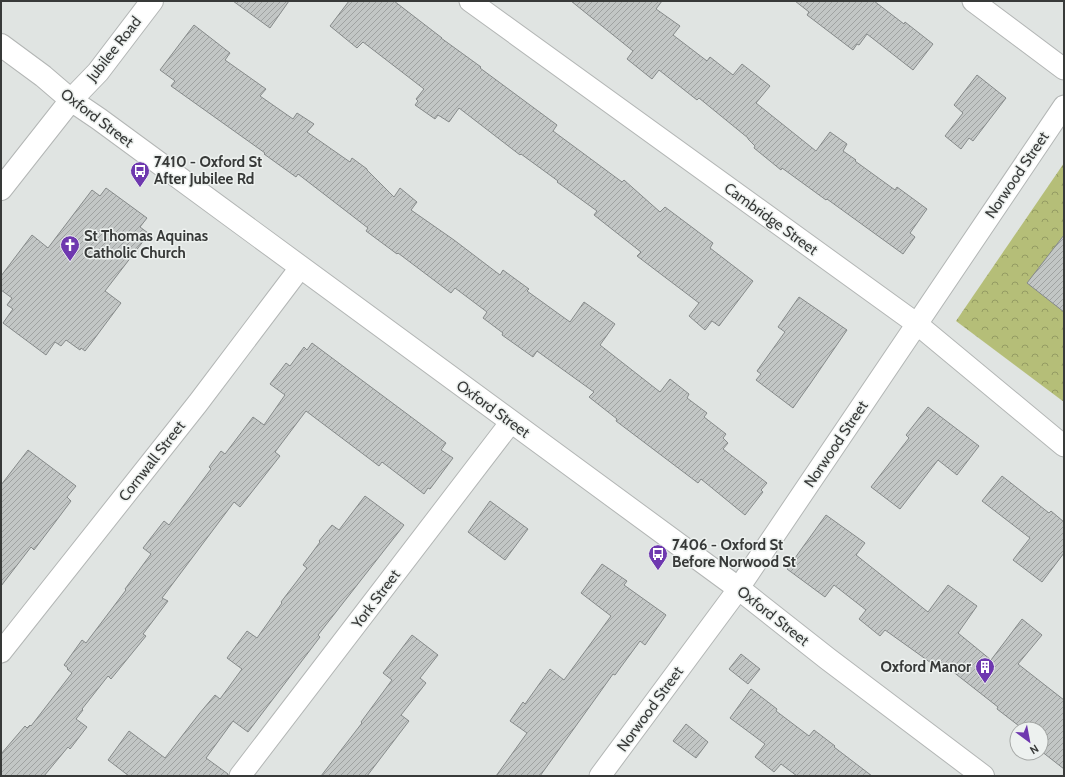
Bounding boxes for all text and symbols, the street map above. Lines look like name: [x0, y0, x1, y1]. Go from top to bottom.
street label: Jubilee Road: [82, 13, 145, 86]
street label: Oxford Street: [57, 85, 137, 151]
street label: Norwood Street: [981, 128, 1053, 222]
place label: 7410 - Oxford St After Jubilee Rd: [154, 153, 262, 188]
bus stop icon: 7410 - Oxford St After Jubilee Rd: [129, 160, 151, 188]
street label: Cambridge Street: [721, 179, 821, 259]
place label: St Thomas Aquinas Catholic Church: [84, 227, 208, 262]
church icon: St Thomas Aquinas Catholic Church: [59, 234, 81, 262]
street label: Oxford Street: [453, 376, 533, 442]
street label: Norwood Street: [800, 397, 872, 491]
street label: Cornwall Street: [115, 417, 189, 505]
place label: 7406 - Oxford St Before Norwood St: [672, 536, 796, 571]
bus stop icon: 7406 - Oxford St Before Norwood St: [647, 543, 669, 571]
street label: York Street: [347, 566, 404, 633]
street label: Oxford Street: [733, 582, 813, 650]
building icon: Oxford Manor: [974, 656, 996, 684]
place label: Oxford Manor: [880, 658, 971, 676]
street label: Norwood Street: [613, 663, 687, 755]
north arrow: [1009, 721, 1049, 761]
text: N: [1027, 741, 1041, 757]

